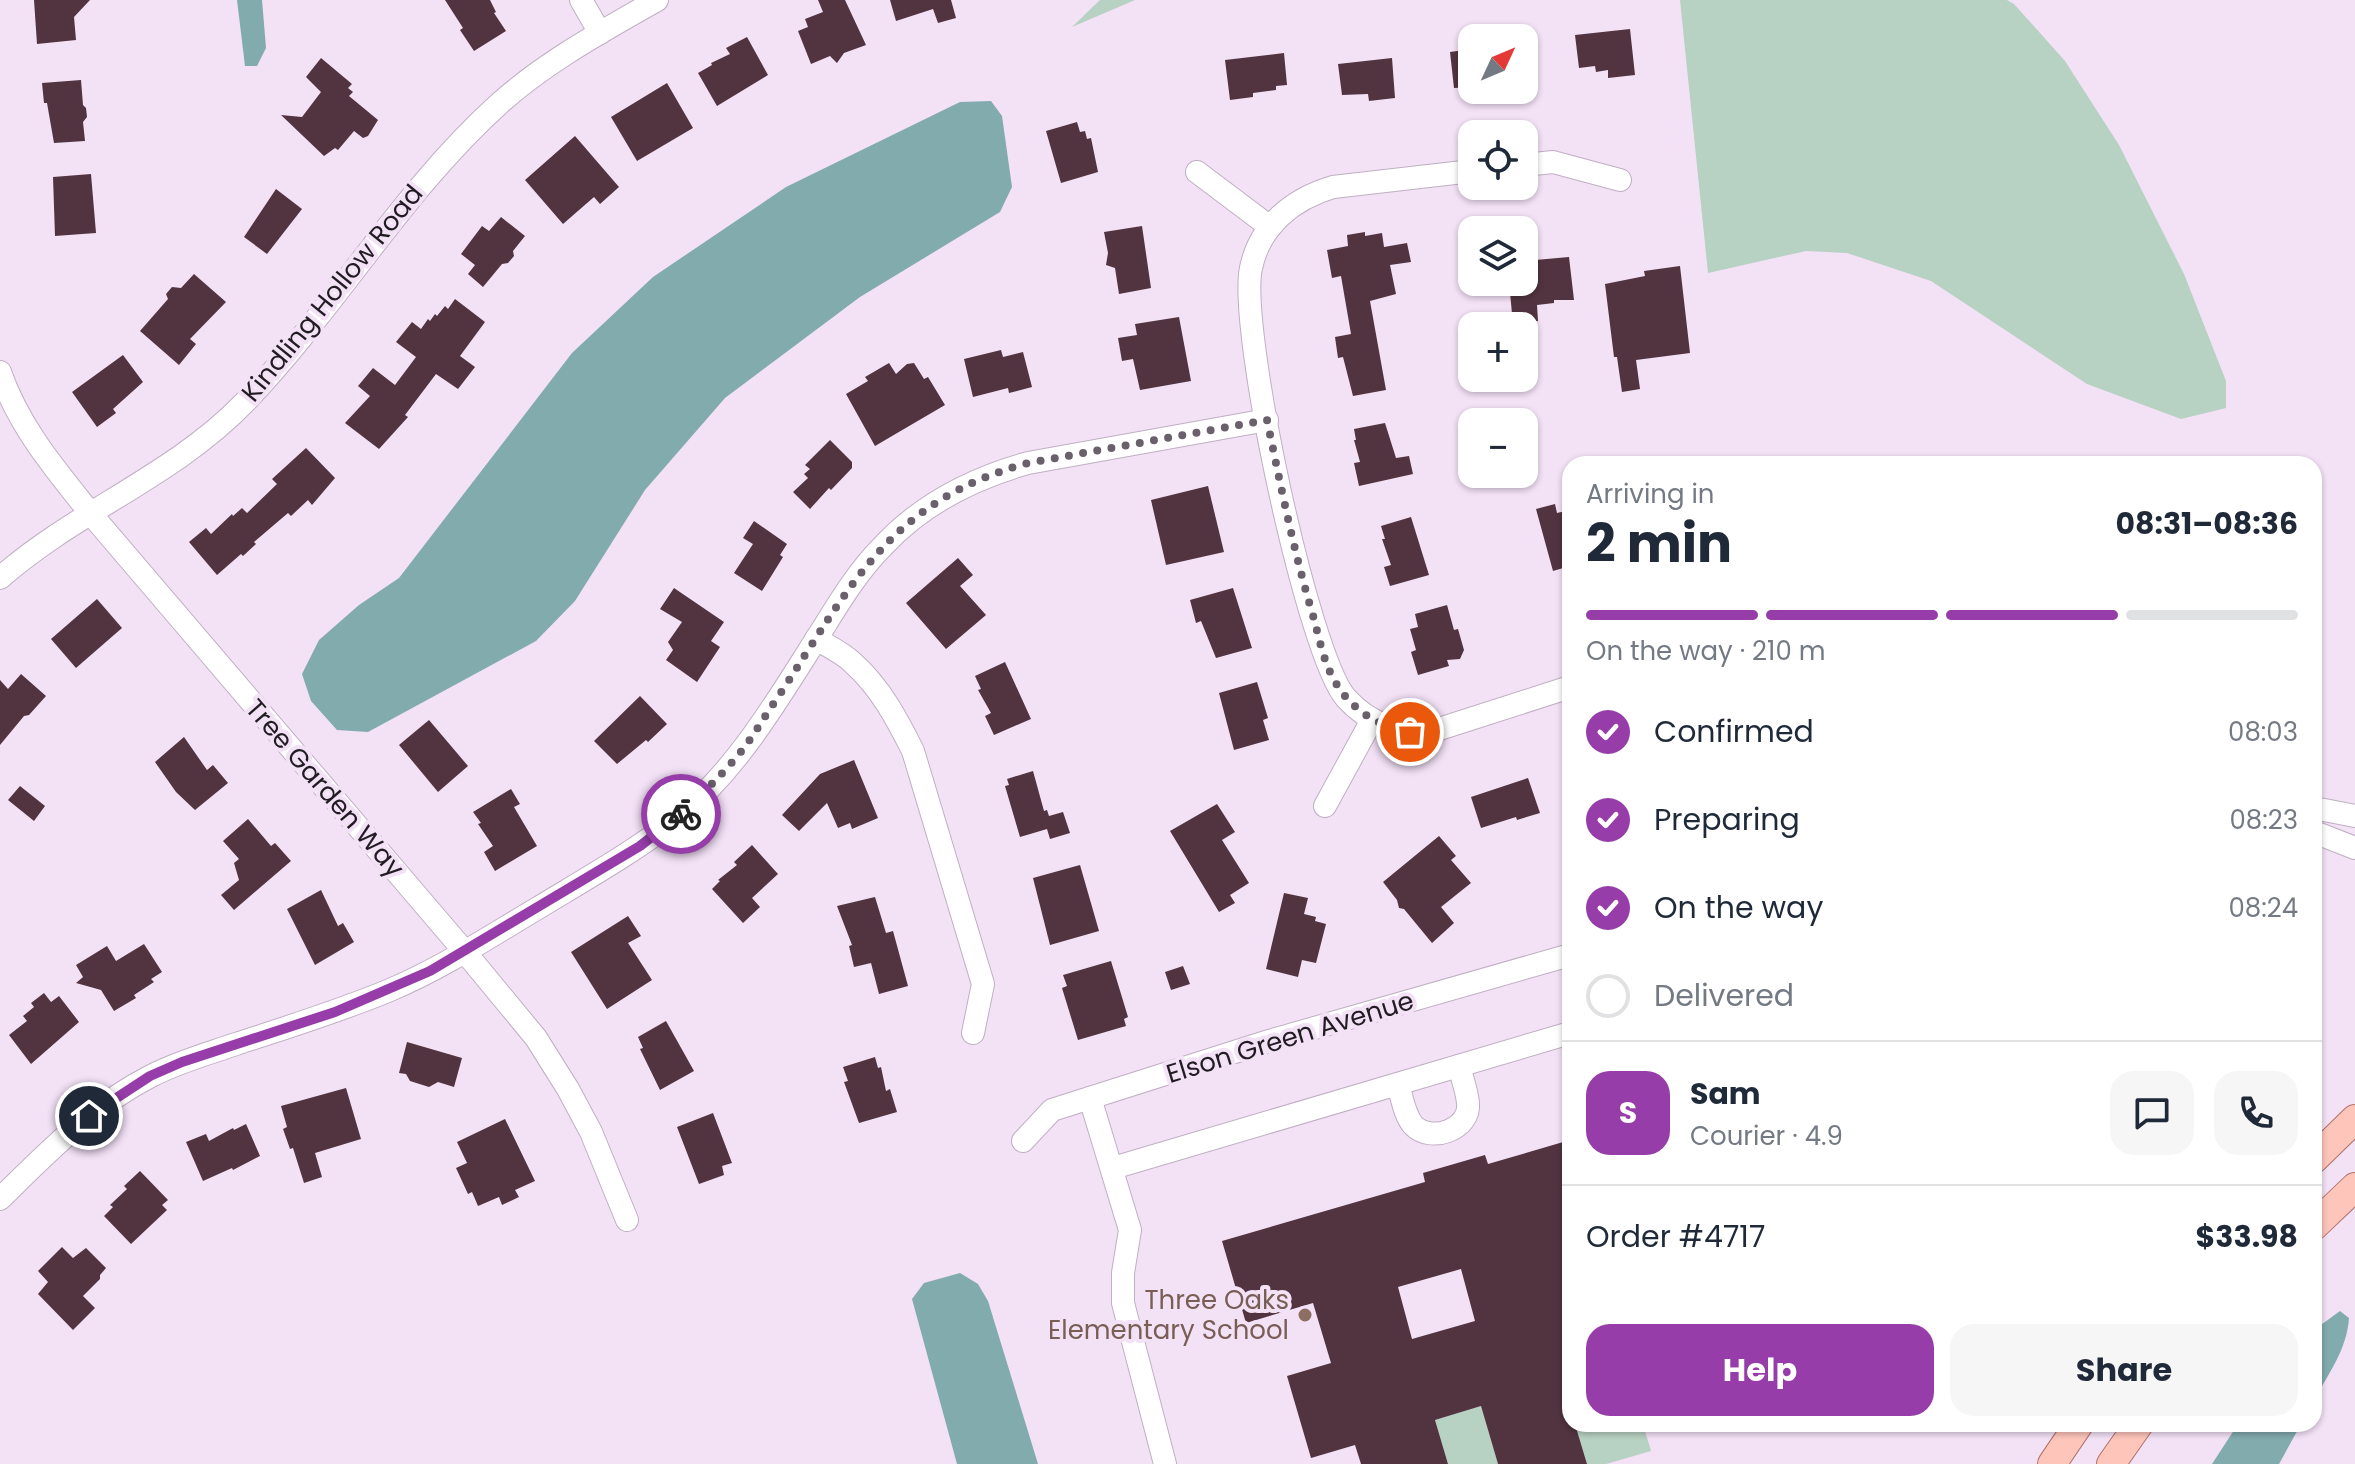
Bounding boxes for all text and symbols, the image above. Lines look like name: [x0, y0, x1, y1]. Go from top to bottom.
north arrow: [1458, 24, 1538, 104]
map controls: [1458, 24, 1538, 488]
button: locate: [1458, 120, 1538, 200]
street label: Kindling Hollow Road: [233, 177, 431, 409]
button: layers: [1458, 216, 1538, 296]
button: +: [1458, 312, 1538, 392]
button: −: [1458, 408, 1538, 488]
text: Arriving in: [1586, 476, 1715, 512]
text: 08:31–08:36: [2115, 502, 2298, 545]
text: 2 min: [1586, 507, 1732, 580]
text: On the way · 210 m: [1586, 633, 1825, 669]
street label: Tree Garden Way: [238, 691, 413, 885]
pin: [1376, 698, 1444, 766]
icon: bag: [1388, 710, 1432, 754]
icon: check: [1586, 710, 1630, 754]
text: Confirmed: [1654, 710, 1814, 753]
text: 08:03: [2228, 714, 2298, 750]
courier: [641, 774, 721, 854]
icon: bike: [659, 792, 703, 836]
icon: check: [1586, 798, 1630, 842]
text: Preparing: [1654, 798, 1800, 841]
text: 08:23: [2229, 802, 2298, 838]
icon: check: [1586, 886, 1630, 930]
text: On the way: [1654, 886, 1823, 929]
text: 08:24: [2228, 890, 2298, 926]
text: Delivered: [1654, 974, 1794, 1017]
street label: Elson Green Avenue: [1162, 982, 1418, 1092]
button: chat: [2110, 1071, 2194, 1155]
button: phone: [2214, 1071, 2298, 1155]
text: Sam: [1690, 1072, 1761, 1115]
pin: [55, 1082, 123, 1150]
text: S: [1619, 1091, 1637, 1134]
icon: home: [67, 1094, 111, 1138]
text: Courier · 4.9: [1690, 1118, 1843, 1154]
text: Order #4717: [1586, 1215, 1765, 1258]
text: $33.98: [2196, 1215, 2298, 1258]
place label: Three Oaks Elementary School: [1048, 1282, 1289, 1348]
marker: Three Oaks Elementary School: [1296, 1306, 1314, 1324]
button: Help: [1586, 1324, 1934, 1416]
button: Share: [1950, 1324, 2298, 1416]

